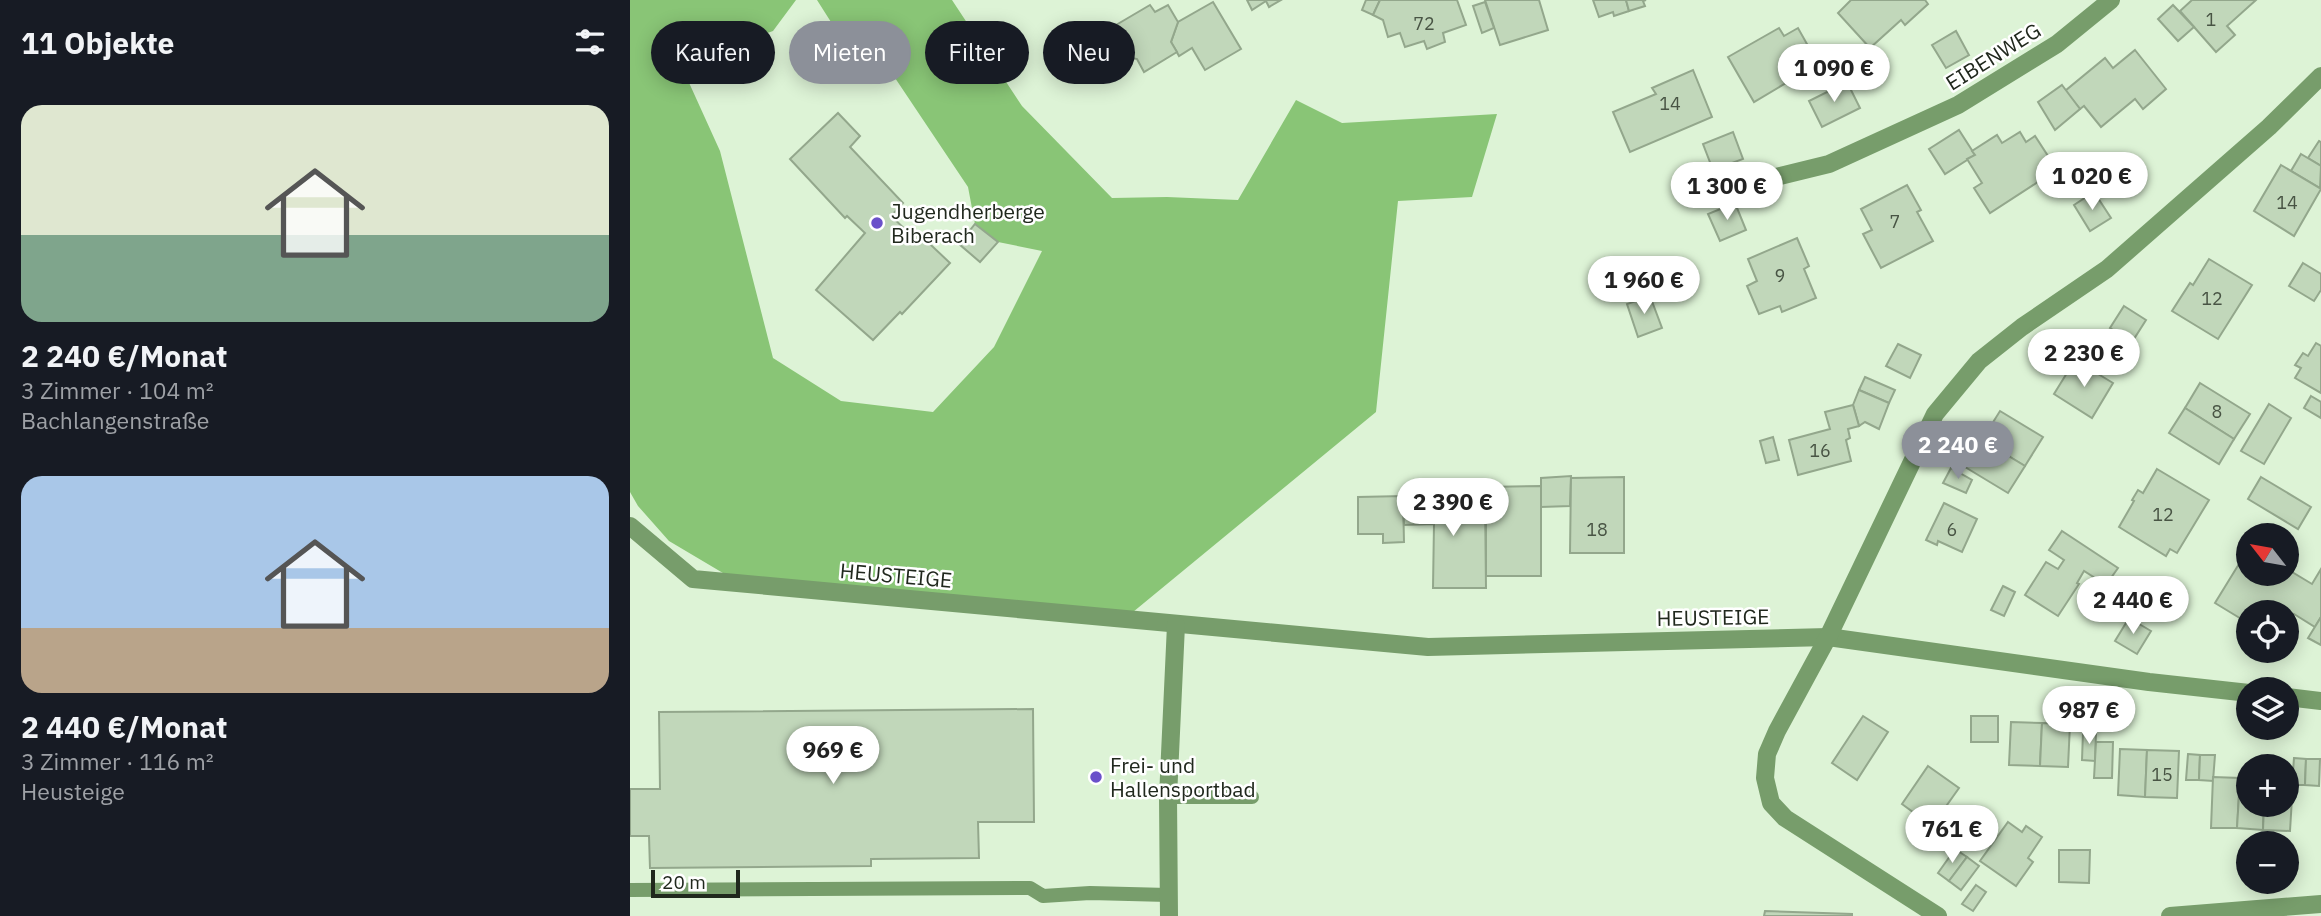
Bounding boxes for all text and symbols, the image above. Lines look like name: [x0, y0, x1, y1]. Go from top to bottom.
house number: 1: [2206, 8, 2216, 31]
house number: 72: [1413, 12, 1435, 35]
street label: EIBENWEG: [1940, 16, 2046, 96]
chip: Kaufen: [651, 21, 775, 84]
chip: Mieten: [789, 21, 911, 84]
chip: Filter: [925, 21, 1029, 84]
chip: Neu: [1043, 21, 1135, 84]
text: 11 Objekte: [21, 23, 174, 62]
icon: filters: [571, 23, 609, 61]
pin: 1 090 €: [1769, 44, 1899, 104]
text: 1 090 €: [1794, 52, 1874, 82]
house number: 14: [1659, 92, 1681, 115]
icon: home: [252, 150, 378, 276]
pin: 1 020 €: [2027, 152, 2157, 212]
text: 1 020 €: [2052, 160, 2132, 190]
pin: 1 300 €: [1662, 162, 1792, 222]
text: 1 300 €: [1687, 170, 1767, 200]
house number: 14: [2276, 191, 2298, 214]
place label: Jugendherberge Biberach: [891, 197, 1045, 249]
house number: 7: [1890, 210, 1900, 233]
marker: Jugendherberge Biberach: [869, 215, 885, 231]
pin: 1 960 €: [1579, 256, 1709, 316]
text: 1 960 €: [1604, 264, 1684, 294]
house number: 9: [1775, 264, 1785, 287]
house number: 12: [2201, 287, 2223, 310]
pin: 2 230 €: [2019, 330, 2149, 389]
text: 2 240 €/Monat: [21, 336, 228, 375]
text: 2 230 €: [2044, 337, 2124, 367]
text: 3 Zimmer · 104 m²: [21, 375, 214, 405]
house number: 8: [2212, 400, 2222, 423]
text: Bachlangenstraße: [21, 405, 209, 435]
pin: 2 240 €: [1893, 421, 2023, 481]
text: 2 240 €: [1918, 429, 1998, 459]
house number: 16: [1809, 439, 1831, 462]
pin: 2 390 €: [1388, 478, 1518, 538]
text: 2 390 €: [1413, 486, 1493, 516]
house number: 12: [2152, 503, 2174, 526]
house number: 18: [1586, 518, 1608, 541]
house number: 6: [1947, 518, 1957, 541]
icon: home: [252, 521, 378, 647]
north arrow: [2236, 523, 2300, 586]
map controls: [2236, 523, 2299, 894]
street label: HEUSTEIGE: [839, 556, 953, 594]
pin: 2 440 €: [2068, 576, 2198, 636]
text: 2 440 €: [2093, 584, 2173, 614]
button: locate: [2236, 600, 2299, 663]
street label: HEUSTEIGE: [1656, 602, 1770, 632]
button: layers: [2236, 677, 2299, 740]
pin: 987 €: [2040, 686, 2138, 746]
text: 987 €: [2058, 694, 2120, 724]
text: 2 440 €/Monat: [21, 707, 228, 746]
pin: 969 €: [784, 726, 882, 786]
text: 969 €: [802, 734, 864, 764]
text: 3 Zimmer · 116 m²: [21, 746, 214, 776]
place label: Frei- und Hallensportbad: [1110, 751, 1256, 803]
button: +: [2236, 754, 2299, 817]
house number: 15: [2151, 763, 2173, 786]
marker: Frei- und Hallensportbad: [1088, 769, 1104, 785]
text: Heusteige: [21, 776, 125, 806]
pin: 761 €: [1903, 806, 2001, 865]
text: 761 €: [1921, 813, 1983, 843]
button: −: [2236, 831, 2299, 894]
scale bar: [651, 867, 740, 899]
text: 20 m: [662, 870, 706, 894]

